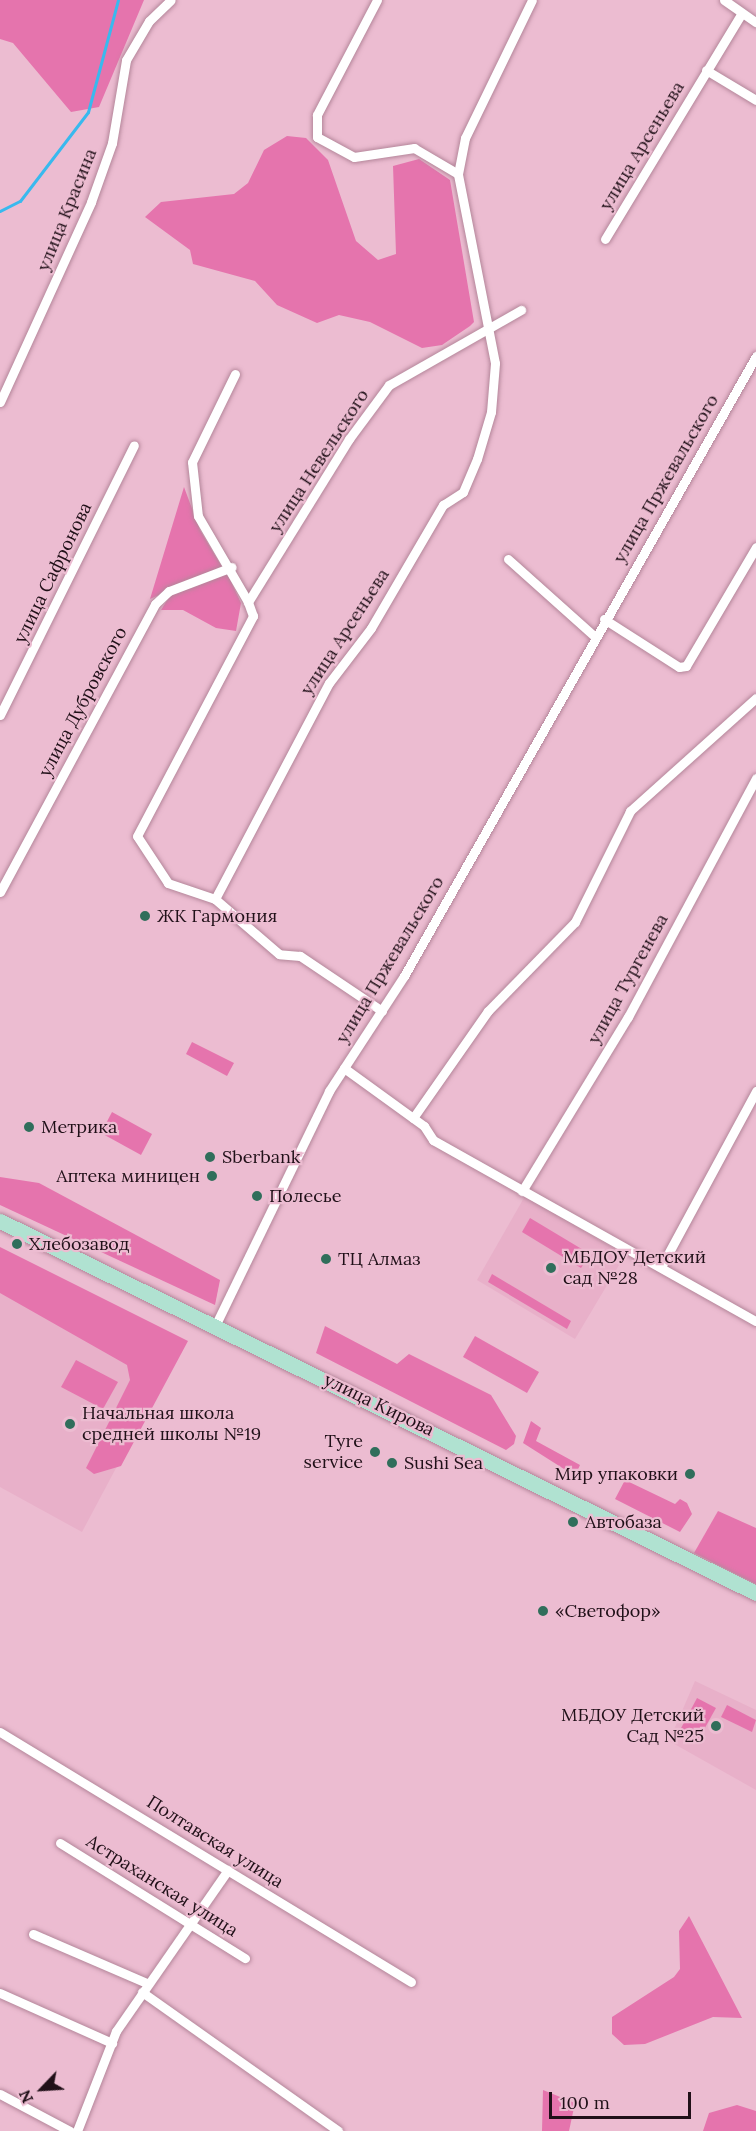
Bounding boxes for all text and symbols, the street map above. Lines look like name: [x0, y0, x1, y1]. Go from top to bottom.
street label: улица Арсеньева: [595, 78, 689, 214]
street label: улица Красина: [33, 146, 101, 274]
street label: улица Невельского: [264, 385, 374, 537]
street label: улица Пржевальского: [609, 391, 723, 567]
street label: улица Сафронова: [10, 499, 96, 647]
street label: улица Арсеньева: [296, 565, 394, 699]
street label: улица Дубровского: [34, 623, 132, 781]
street label: улица Пржевальского: [332, 873, 448, 1047]
place label: ЖК Гармония: [157, 905, 277, 927]
marker: ЖК Гармония: [138, 909, 152, 923]
street label: улица Тургенева: [583, 910, 673, 1048]
place label: Метрика: [41, 1116, 117, 1138]
marker: Метрика: [22, 1120, 36, 1134]
place label: Sberbank: [222, 1146, 301, 1168]
marker: Sberbank: [203, 1150, 217, 1164]
place label: Аптека миницен: [56, 1165, 200, 1187]
marker: Аптека миницен: [205, 1169, 219, 1183]
place label: Полесье: [269, 1185, 342, 1207]
marker: Полесье: [250, 1189, 264, 1203]
place label: Хлебoзавод: [29, 1233, 130, 1255]
marker: Хлебoзавод: [10, 1237, 24, 1251]
place label: МБДОУ Детский сад №28: [563, 1247, 706, 1290]
place label: ТЦ Алмаз: [338, 1248, 421, 1270]
marker: ТЦ Алмаз: [319, 1252, 333, 1266]
marker: МБДОУ Детский сад №28: [544, 1261, 558, 1275]
street label: улица Кирова: [320, 1369, 438, 1441]
place label: Начальная школа средней школы №19: [82, 1403, 261, 1446]
marker: Начальная школа средней школы №19: [63, 1417, 77, 1431]
place label: Tyre service: [304, 1431, 363, 1474]
marker: Tyre service: [368, 1445, 382, 1459]
place label: Sushi Sea: [404, 1452, 483, 1474]
marker: Sushi Sea: [385, 1456, 399, 1470]
place label: Мир упаковки: [554, 1463, 678, 1485]
marker: Мир упаковки: [683, 1467, 697, 1481]
place label: Автобаза: [585, 1511, 662, 1533]
marker: Автобаза: [566, 1515, 580, 1529]
place label: «Светофор»: [555, 1600, 661, 1622]
marker: «Светофор»: [536, 1604, 550, 1618]
place label: МБДОУ Детский Сад №25: [561, 1705, 704, 1748]
marker: МБДОУ Детский Сад №25: [709, 1719, 723, 1733]
street label: Полтавская улица: [143, 1791, 287, 1893]
street label: Астраханская улица: [82, 1831, 242, 1941]
north arrow: [12, 2059, 72, 2119]
scale bar: [552, 2080, 694, 2118]
text: N: [14, 2087, 37, 2106]
text: 100 m: [560, 2091, 610, 2114]

